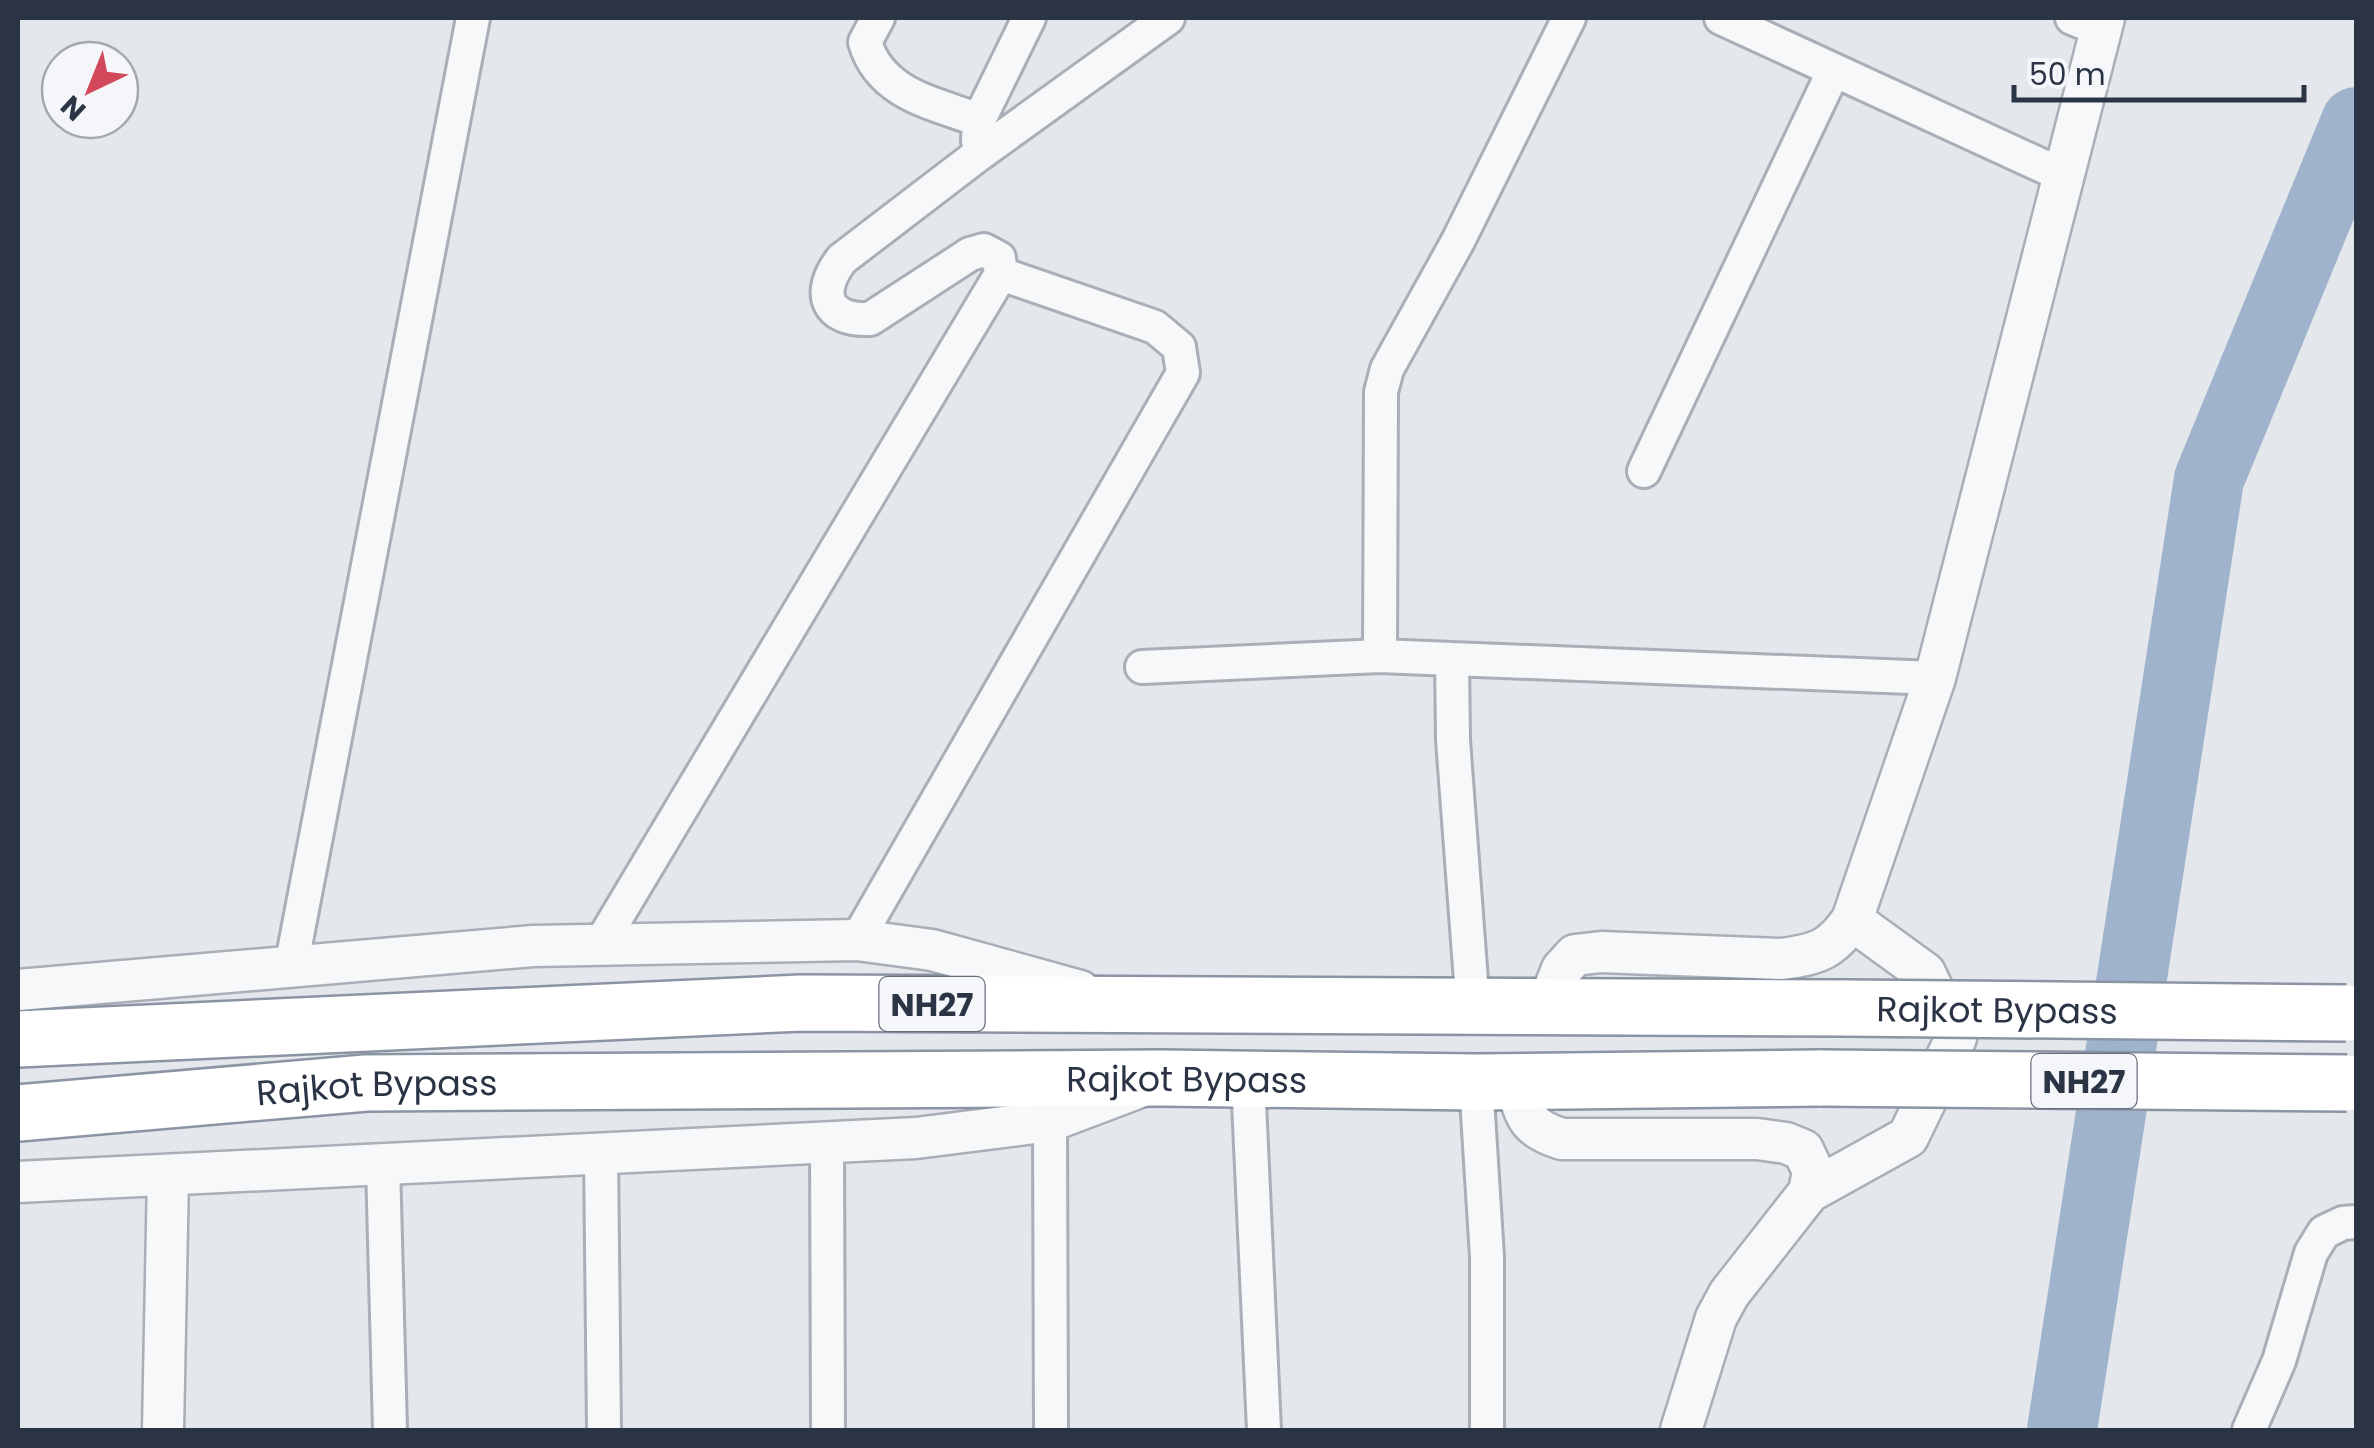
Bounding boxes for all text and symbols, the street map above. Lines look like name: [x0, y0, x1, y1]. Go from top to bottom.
north arrow: [40, 40, 140, 140]
scale bar: [2014, 40, 2304, 102]
text: 50 m: [2029, 53, 2106, 96]
text: N: [52, 86, 94, 129]
road number: NH27: [880, 977, 984, 1031]
street label: Rajkot Bypass: [1876, 984, 2118, 1035]
street label: Rajkot Bypass: [1066, 1053, 1308, 1104]
road number: NH27: [2032, 1054, 2136, 1108]
street label: Rajkot Bypass: [254, 1058, 498, 1117]

